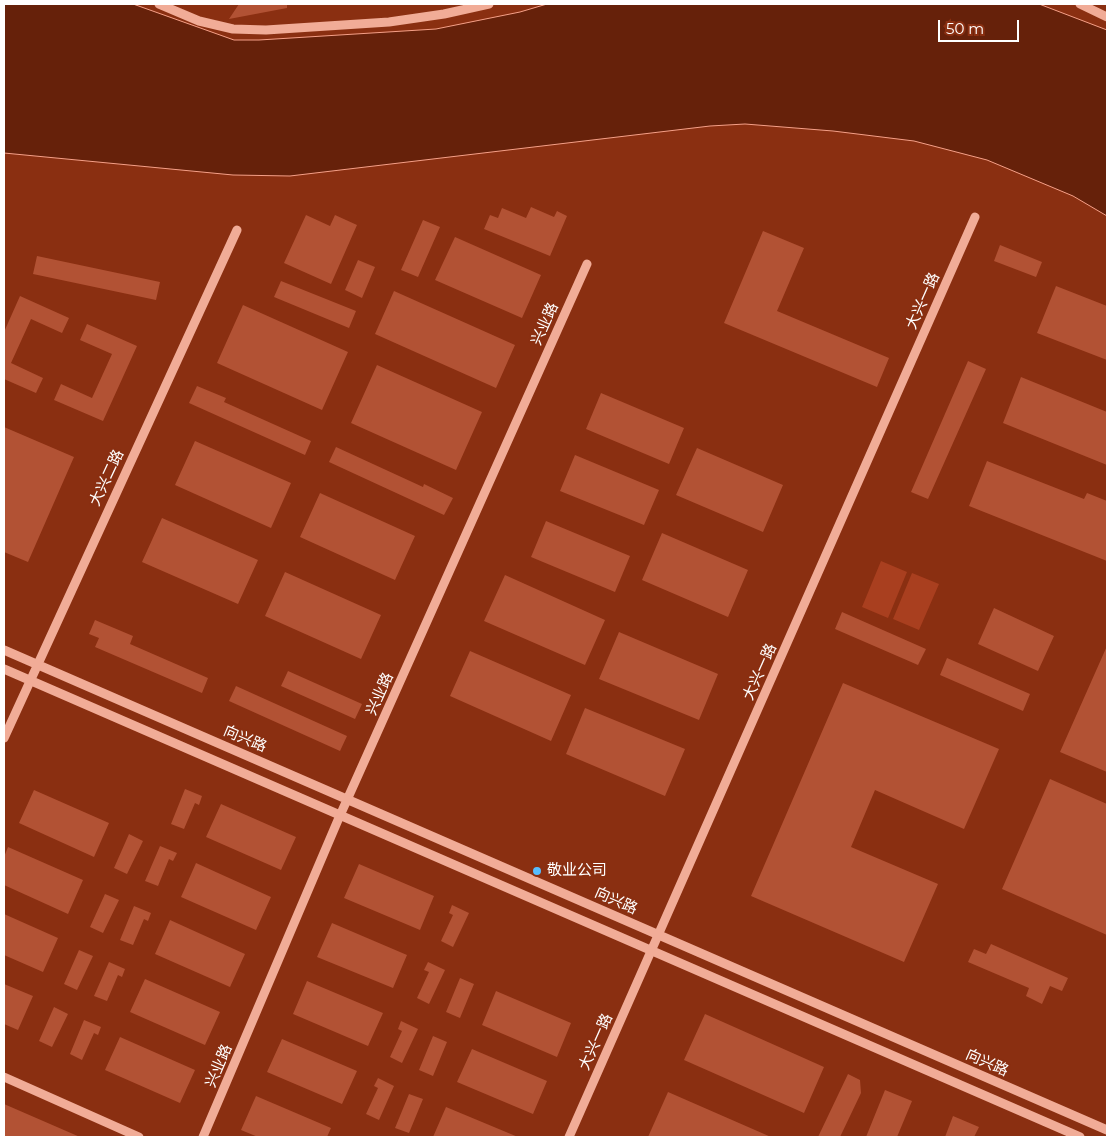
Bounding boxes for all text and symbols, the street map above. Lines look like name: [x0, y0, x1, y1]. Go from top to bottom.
scale bar: [941, 10, 1022, 42]
text: 50 m: [946, 19, 984, 38]
street label: 大兴一路: [903, 270, 943, 332]
street label: 兴业路: [528, 300, 562, 348]
street label: 大兴二路: [86, 447, 128, 509]
street label: 大兴一路: [740, 641, 780, 703]
street label: 兴业路: [363, 670, 397, 718]
street label: 向兴路: [221, 722, 269, 756]
place label: 敬业公司: [547, 862, 607, 880]
marker: 敬业公司: [531, 865, 543, 877]
street label: 向兴路: [592, 884, 640, 918]
street label: 大兴一路: [576, 1011, 616, 1073]
street label: 兴业路: [202, 1042, 236, 1090]
street label: 向兴路: [963, 1046, 1011, 1080]

